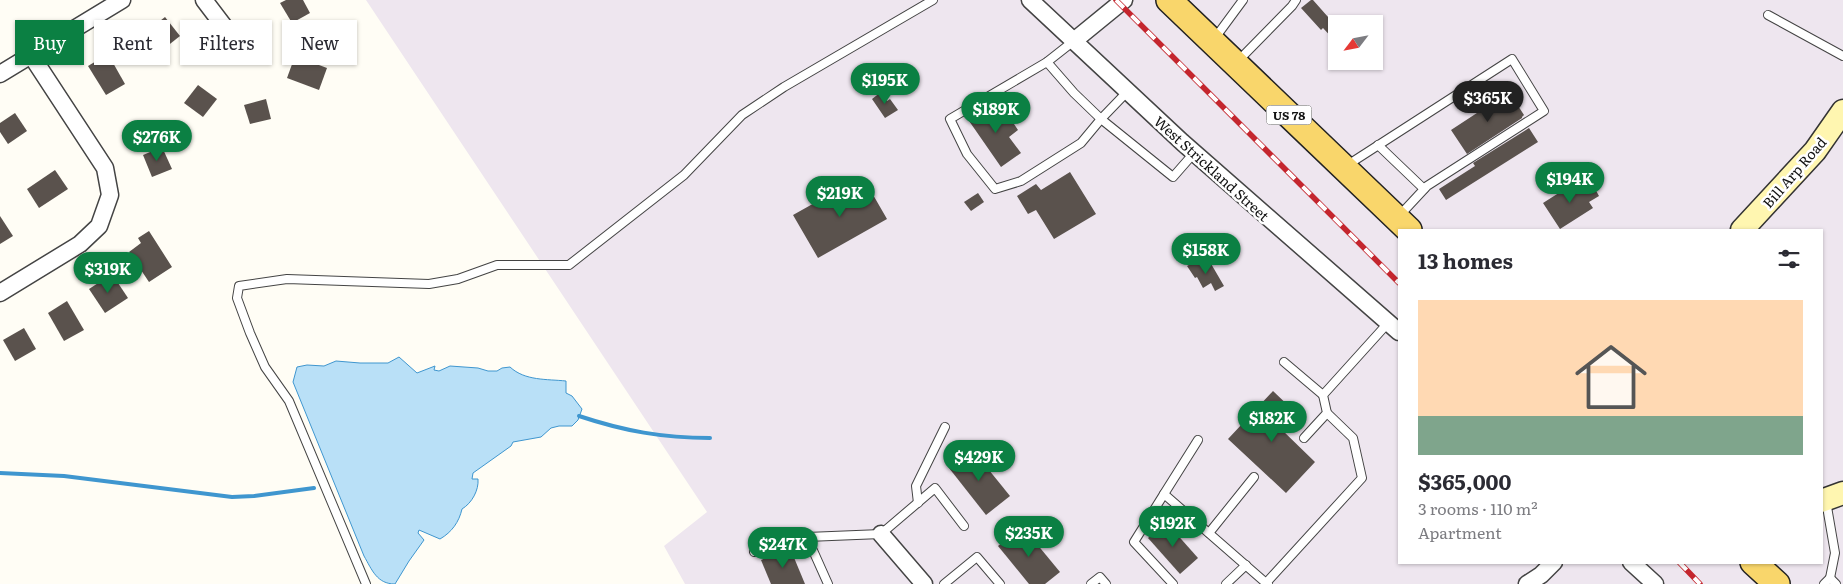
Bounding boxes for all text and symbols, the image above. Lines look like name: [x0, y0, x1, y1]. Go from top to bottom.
north arrow: [1328, 15, 1382, 70]
map controls: [1328, 15, 1383, 70]
chip: Buy: [15, 20, 84, 65]
chip: Rent: [94, 20, 170, 65]
chip: Filters: [180, 20, 272, 65]
chip: New: [282, 20, 357, 65]
pin: $195K: [850, 62, 920, 105]
text: $195K: [862, 67, 908, 91]
pin: $365K: [1453, 80, 1523, 123]
text: $365K: [1464, 85, 1512, 109]
pin: $189K: [961, 92, 1031, 134]
text: $189K: [972, 96, 1020, 120]
road number: US 78: [1266, 106, 1312, 124]
street label: West Strickland Street: [1150, 111, 1274, 225]
pin: $276K: [122, 120, 192, 162]
text: $276K: [133, 124, 181, 148]
street label: Bill Arp Road: [1758, 132, 1831, 212]
pin: $194K: [1535, 162, 1605, 204]
text: $194K: [1546, 166, 1594, 190]
pin: $219K: [805, 176, 875, 218]
text: $219K: [817, 180, 863, 204]
pin: $158K: [1171, 232, 1241, 275]
text: $158K: [1183, 237, 1229, 261]
text: 13 homes: [1418, 244, 1513, 275]
icon: filters: [1775, 245, 1803, 273]
pin: $319K: [73, 252, 143, 294]
text: $319K: [85, 256, 131, 280]
icon: home: [1566, 332, 1656, 422]
pin: $182K: [1237, 400, 1307, 443]
text: $182K: [1249, 405, 1295, 429]
pin: $429K: [944, 440, 1014, 482]
text: $429K: [954, 444, 1004, 468]
text: $365,000: [1418, 465, 1511, 496]
text: 3 rooms · 110 m²: [1418, 496, 1538, 520]
pin: $192K: [1138, 506, 1208, 548]
text: $192K: [1150, 510, 1196, 534]
pin: $235K: [994, 516, 1064, 558]
text: $235K: [1005, 520, 1053, 544]
text: Apartment: [1418, 520, 1502, 544]
pin: $247K: [748, 526, 818, 569]
text: $247K: [759, 531, 807, 555]

